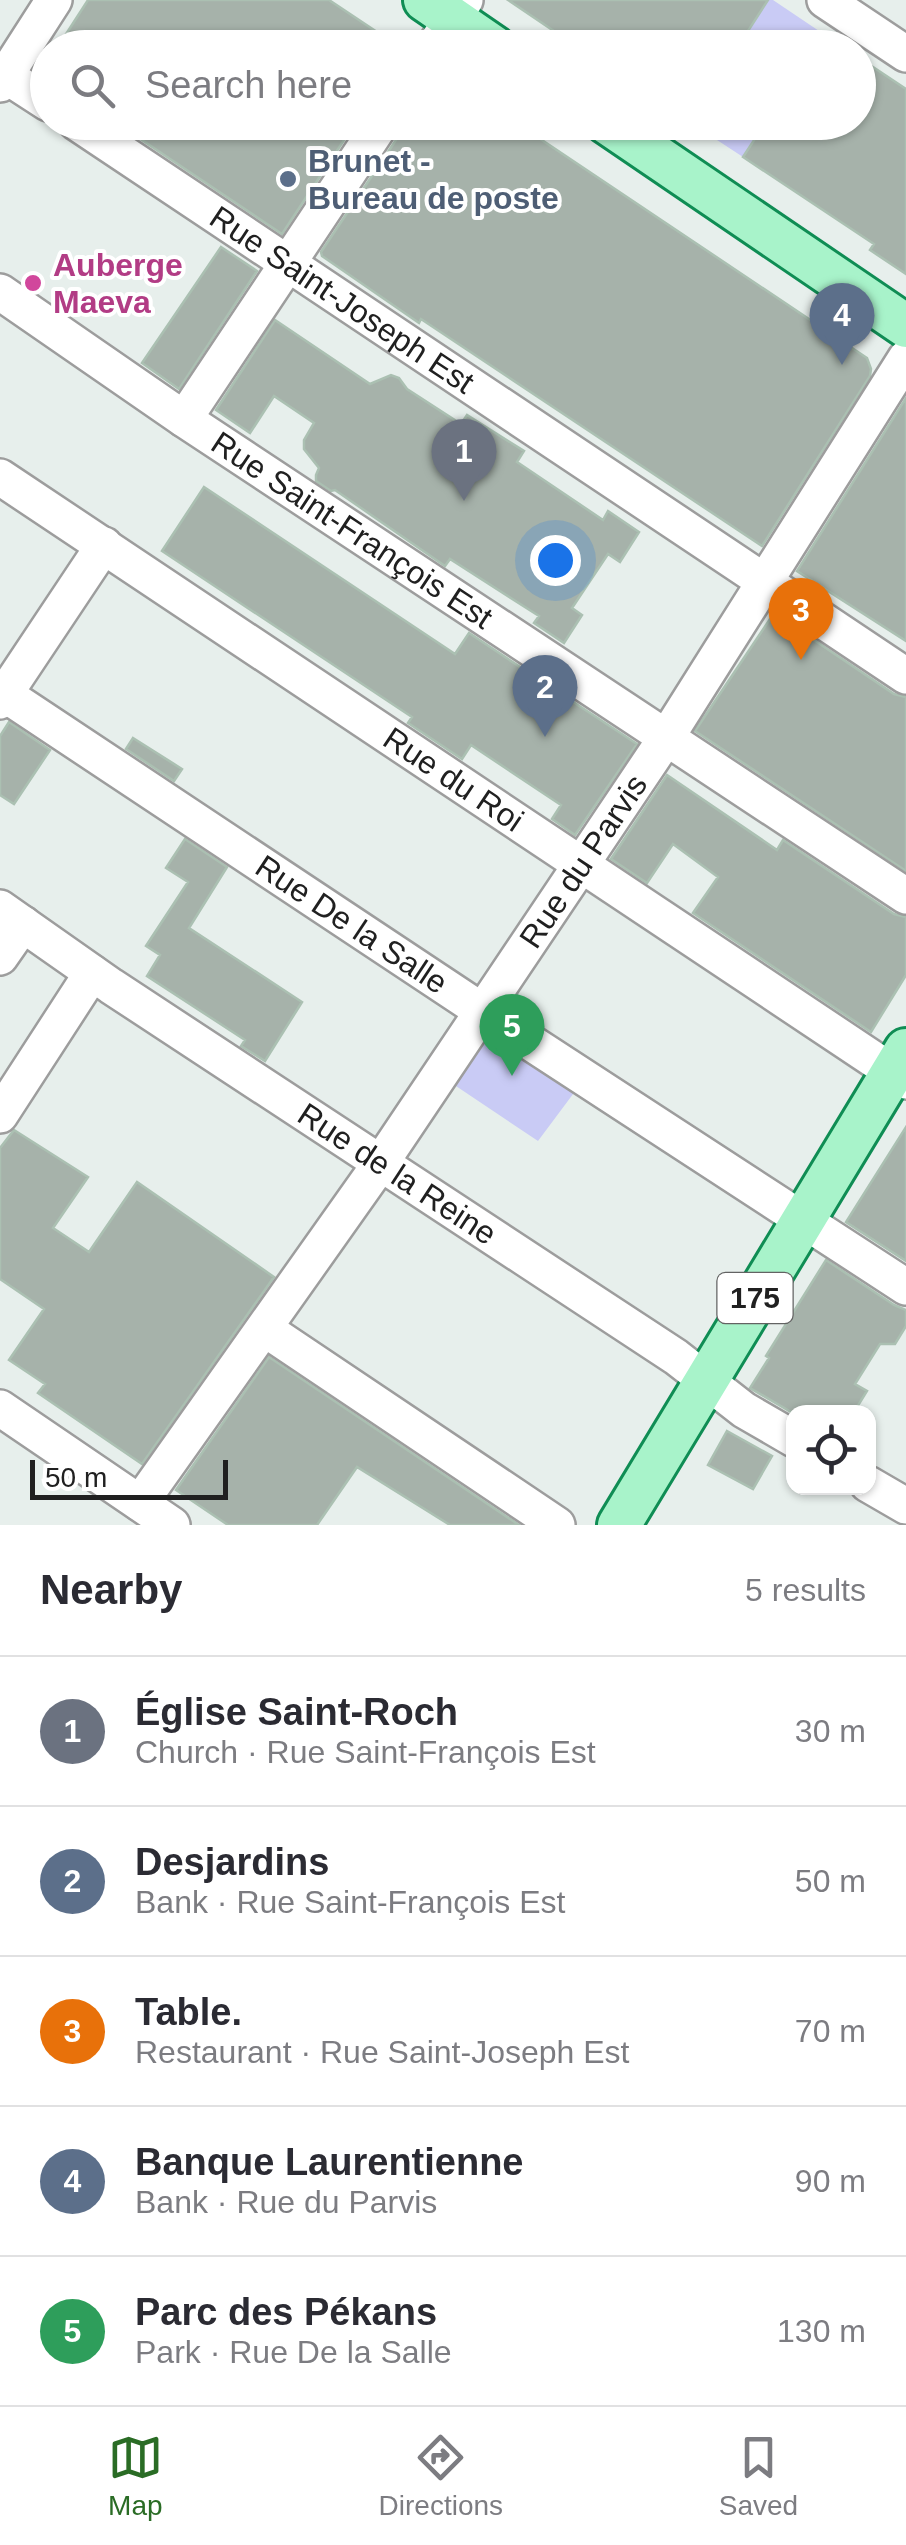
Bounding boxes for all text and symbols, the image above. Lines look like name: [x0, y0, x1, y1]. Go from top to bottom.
search box: [30, 30, 876, 140]
icon: search: [65, 58, 120, 113]
text: Search here: [145, 64, 352, 106]
place label: Brunet - Bureau de poste: [308, 143, 559, 216]
marker: Brunet - Bureau de poste: [277, 168, 299, 190]
street label: Rue Saint-Joseph Est: [203, 199, 481, 401]
place label: Auberge Maeva: [53, 247, 183, 320]
marker: Auberge Maeva: [22, 272, 44, 294]
pin: 4: [810, 282, 874, 365]
pin: 1: [432, 418, 496, 501]
street label: Rue Saint-François Est: [205, 424, 499, 636]
your location: [530, 535, 581, 586]
pin: 3: [768, 578, 834, 660]
pin: 2: [512, 654, 578, 737]
street label: Rue du Roi: [377, 720, 530, 839]
street label: Rue du Parvis: [512, 768, 654, 955]
street label: Rue De la Salle: [249, 848, 454, 1001]
pin: 5: [480, 994, 544, 1076]
street label: Rue de la Reine: [291, 1096, 503, 1252]
road number: 175: [718, 1273, 792, 1323]
map controls: [786, 1405, 876, 1495]
button: locate: [786, 1405, 876, 1495]
scale bar: [30, 1455, 228, 1500]
text: 50 m: [45, 1462, 107, 1493]
text: Nearby: [40, 1566, 182, 1613]
text: 5 results: [745, 1572, 866, 1608]
text: Église Saint-Roch: [135, 1691, 458, 1733]
text: 1: [64, 1713, 81, 1749]
text: 30 m: [795, 1713, 866, 1749]
text: Church · Rue Saint-François Est: [135, 1734, 596, 1770]
text: Desjardins: [135, 1841, 329, 1883]
text: 2: [64, 1863, 81, 1899]
text: 50 m: [795, 1863, 866, 1899]
text: Bank · Rue Saint-François Est: [135, 1884, 565, 1920]
text: Table.: [135, 1991, 242, 2033]
text: 3: [64, 2013, 81, 2049]
text: 70 m: [795, 2013, 866, 2049]
text: Restaurant · Rue Saint-Joseph Est: [135, 2034, 629, 2070]
text: Banque Laurentienne: [135, 2141, 524, 2183]
text: 4: [64, 2163, 81, 2199]
text: 90 m: [795, 2163, 866, 2199]
text: Bank · Rue du Parvis: [135, 2184, 437, 2220]
text: Parc des Pékans: [135, 2291, 437, 2333]
text: 5: [64, 2313, 81, 2349]
text: 130 m: [777, 2313, 866, 2349]
text: Park · Rue De la Salle: [135, 2334, 452, 2370]
tab: Map: [108, 2430, 163, 2522]
tab: Directions: [379, 2430, 503, 2522]
tab: Saved: [719, 2430, 798, 2522]

